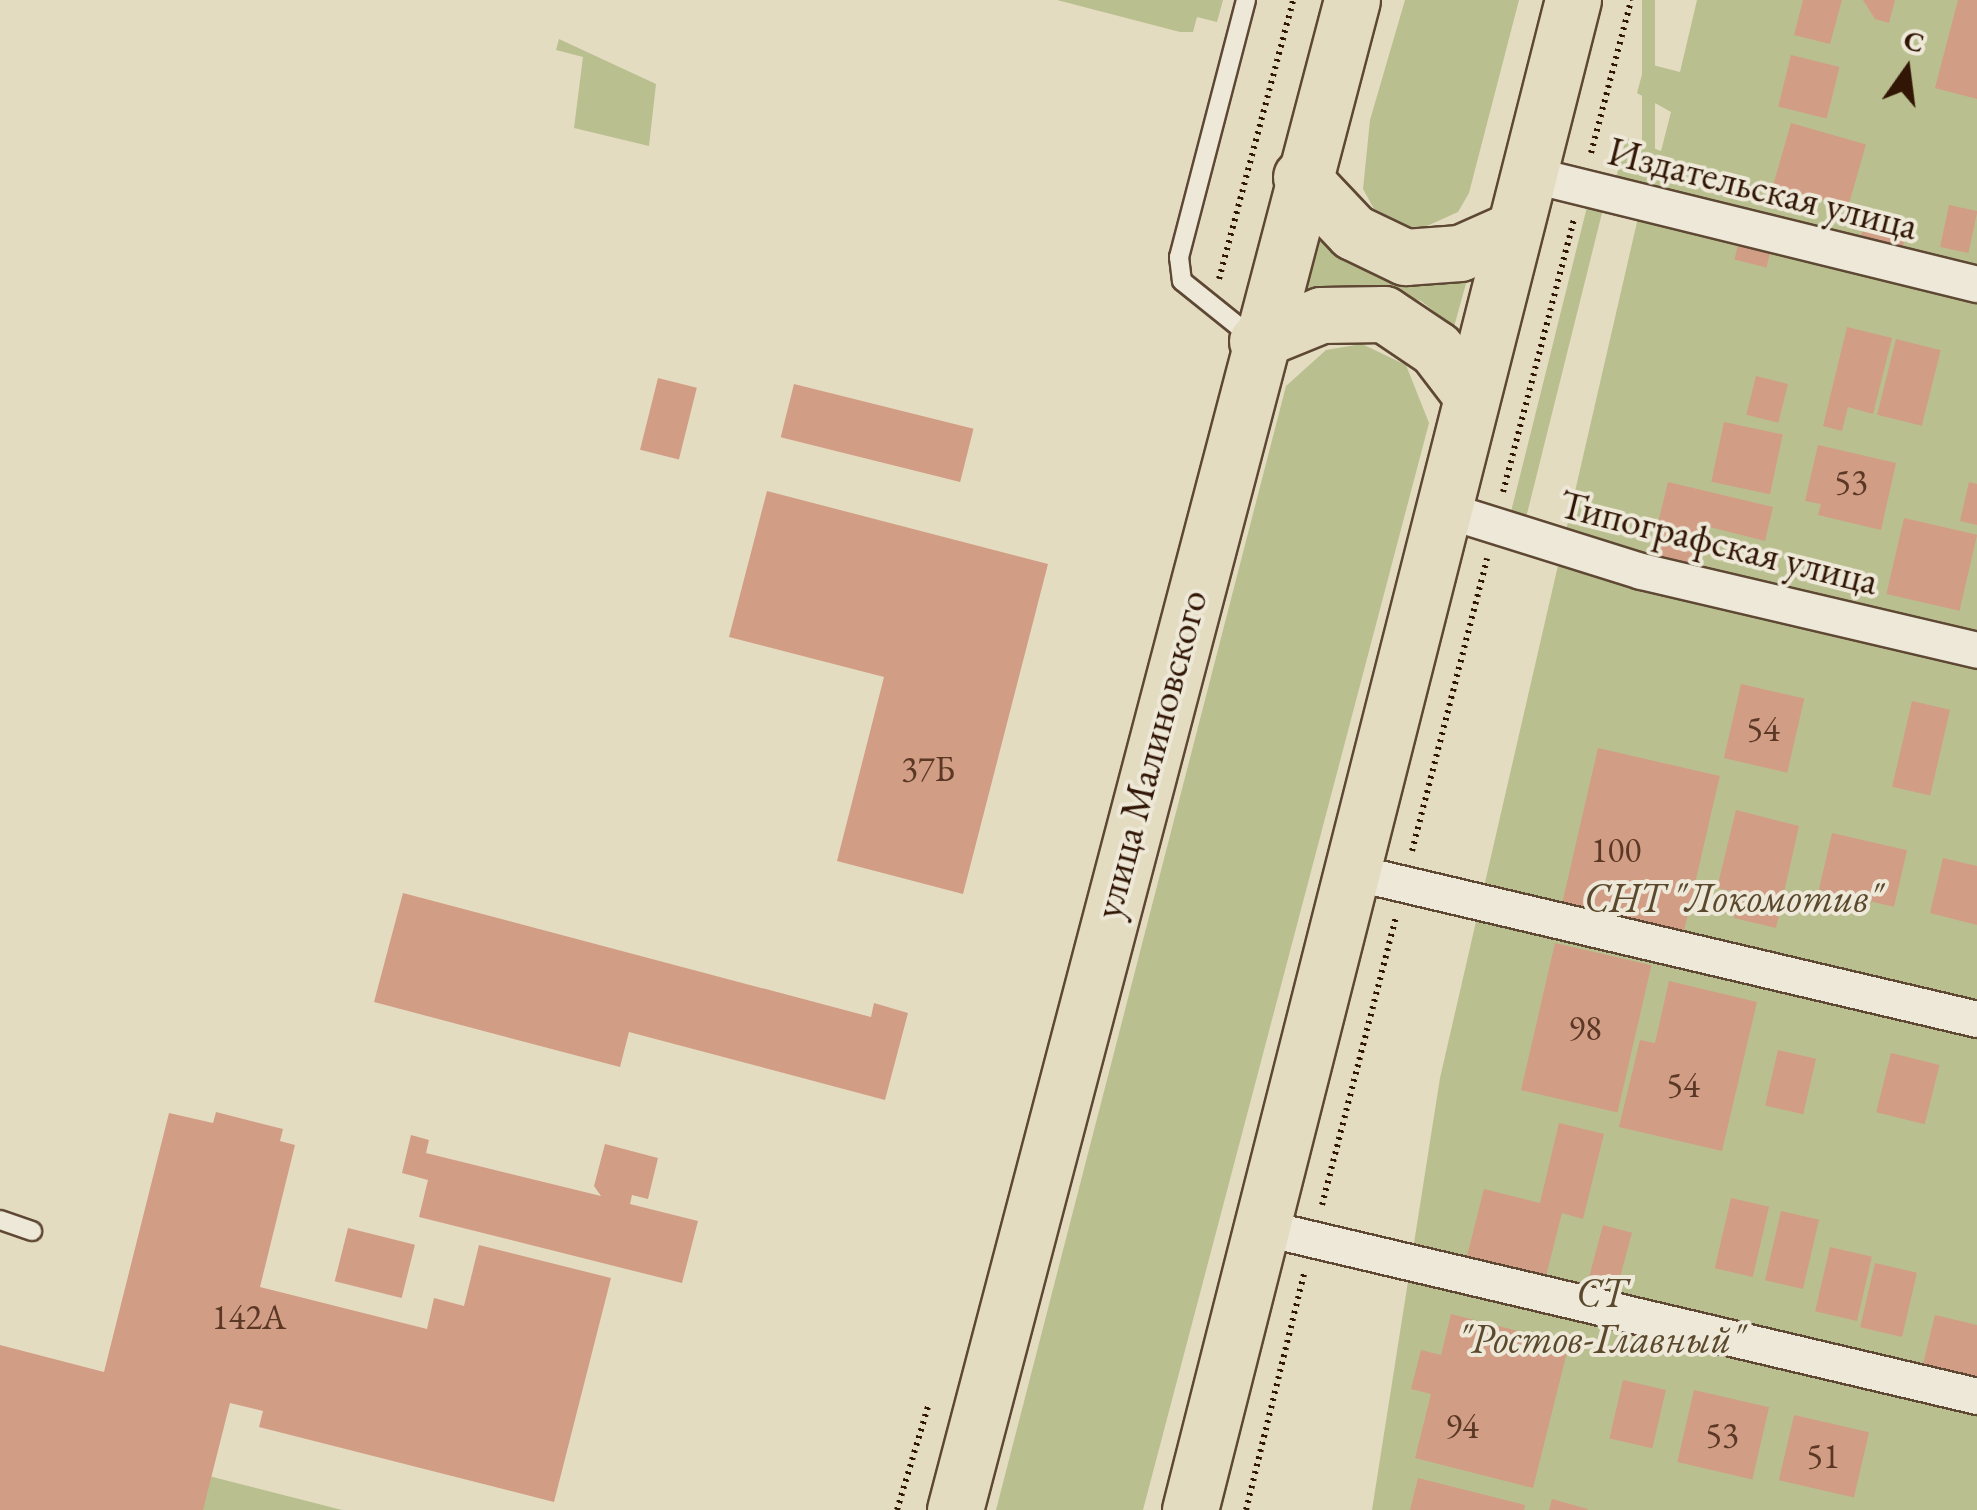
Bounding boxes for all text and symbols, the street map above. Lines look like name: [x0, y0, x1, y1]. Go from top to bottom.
north arrow: [1857, 20, 1957, 120]
text: С: [1900, 21, 1928, 61]
street label: Издательская улица: [1603, 126, 1923, 250]
house number: 53: [1834, 461, 1868, 503]
street label: Типографская улица: [1555, 479, 1883, 605]
street label: улица Малиновского: [1083, 584, 1217, 924]
house number: 54: [1746, 708, 1780, 750]
house number: 37Б: [901, 748, 955, 790]
house number: 100: [1591, 829, 1641, 871]
park label: СНТ "Локомотив": [1584, 873, 1882, 921]
house number: 98: [1568, 1007, 1602, 1049]
house number: 54: [1666, 1064, 1700, 1106]
park label: СТ "Ростов-Главный": [1458, 1268, 1744, 1362]
house number: 142А: [212, 1296, 286, 1338]
house number: 94: [1445, 1405, 1479, 1447]
house number: 53: [1705, 1414, 1739, 1456]
house number: 51: [1806, 1435, 1840, 1477]

